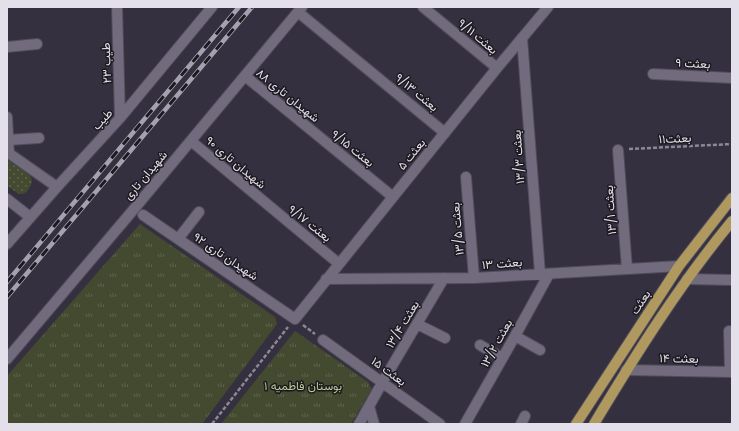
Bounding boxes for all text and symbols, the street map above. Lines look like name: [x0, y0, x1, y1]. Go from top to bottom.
street label: بعثت ۹/۱۱: [454, 14, 502, 58]
street label: طیب ۲۳: [97, 42, 115, 84]
street label: بعثت ۹: [675, 54, 711, 72]
street label: شهیدان تاری ۸۸: [253, 64, 323, 126]
street label: بعثت ۹/۱۳: [392, 69, 442, 115]
street label: طیب: [88, 105, 116, 133]
street label: بعثت ۹/۱۵: [328, 125, 378, 171]
street label: بعثت ۱۳/۳: [508, 129, 528, 185]
street label: بعثت۱۱: [658, 129, 692, 147]
street label: شهیدان تاری ۹۰: [202, 132, 270, 192]
street label: بعثت ۵: [393, 135, 429, 173]
street label: شهیدان تاری: [119, 147, 171, 203]
street label: بعثت ۱۳/۱: [600, 185, 620, 235]
street label: بعثت ۹/۱۷: [285, 200, 335, 246]
street label: بعثت ۱۳/۵: [446, 202, 468, 256]
street label: شهیدان تاری ۹۲: [190, 228, 262, 284]
street label: بعثت ۱۳: [481, 253, 523, 273]
street label: بعثت: [626, 287, 654, 317]
street label: بعثت ۱۳/۴: [381, 297, 423, 351]
street label: بعثت ۱۳/۲: [476, 316, 516, 370]
street label: بعثت ۱۴: [659, 349, 699, 367]
street label: بعثت ۱۵: [368, 352, 410, 390]
park label: بوستان فاطمیه ۱: [264, 377, 342, 394]

